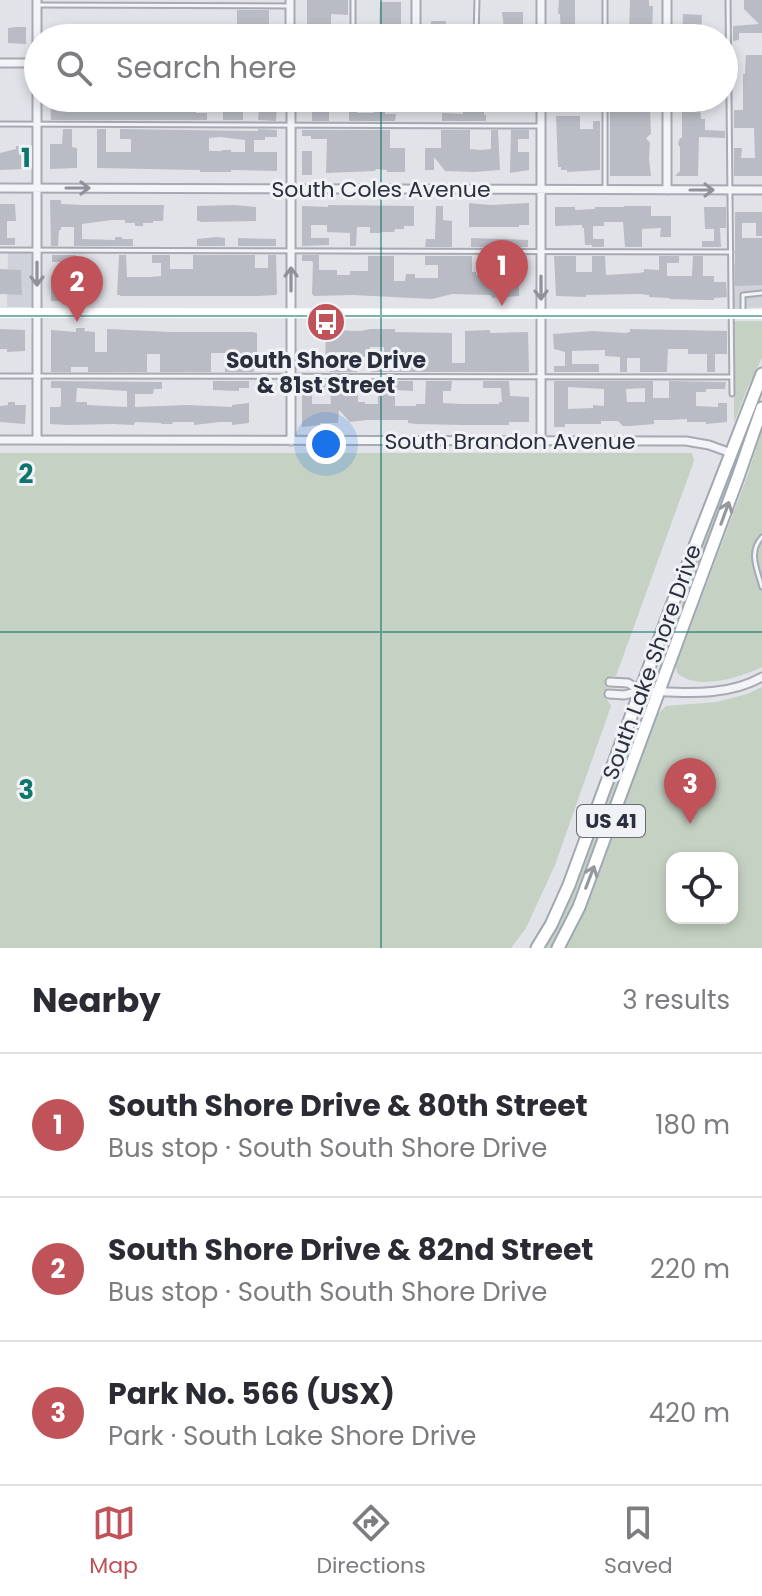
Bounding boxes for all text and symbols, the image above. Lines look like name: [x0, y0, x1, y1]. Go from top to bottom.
search box: [24, 24, 738, 112]
icon: search: [52, 46, 96, 90]
text: Search here: [116, 46, 297, 89]
text: 1: [21, 140, 31, 176]
street label: South Coles Avenue: [271, 174, 491, 205]
one-way arrow: [64, 180, 91, 196]
one-way arrow: [688, 182, 715, 198]
pin: 1: [476, 240, 528, 306]
pin: 2: [51, 256, 103, 322]
one-way arrow: [29, 260, 45, 287]
one-way arrow: [283, 266, 299, 293]
one-way arrow: [533, 274, 549, 301]
bus stop icon: South Shore Drive & 81st Street: [305, 301, 347, 343]
place label: South Shore Drive & 81st Street: [226, 345, 426, 401]
your location: [306, 424, 346, 464]
street label: South Brandon Avenue: [384, 426, 636, 457]
text: 2: [19, 456, 34, 492]
one-way arrow: [719, 501, 733, 526]
street label: South Lake Shore Drive: [595, 540, 709, 784]
pin: 3: [664, 758, 716, 824]
text: 3: [18, 772, 34, 808]
road number: US 41: [577, 805, 645, 837]
map controls: [666, 852, 738, 924]
button: locate: [666, 852, 738, 924]
one-way arrow: [584, 865, 598, 890]
text: Nearby: [32, 976, 161, 1024]
text: 3 results: [622, 982, 730, 1018]
text: South Shore Drive & 80th Street: [108, 1084, 588, 1127]
text: 1: [53, 1107, 63, 1143]
text: 180 m: [655, 1107, 730, 1143]
text: Bus stop · South South Shore Drive: [108, 1130, 547, 1166]
text: South Shore Drive & 82nd Street: [108, 1228, 594, 1271]
text: 2: [51, 1251, 65, 1287]
text: 220 m: [650, 1251, 730, 1287]
text: Bus stop · South South Shore Drive: [108, 1274, 547, 1310]
text: Park No. 566 (USX): [108, 1372, 395, 1415]
text: 3: [50, 1395, 66, 1431]
text: 420 m: [649, 1395, 730, 1431]
text: Park · South Lake Shore Drive: [108, 1418, 476, 1454]
tab: Map: [89, 1501, 138, 1582]
tab: Directions: [316, 1501, 426, 1582]
tab: Saved: [604, 1501, 673, 1582]

